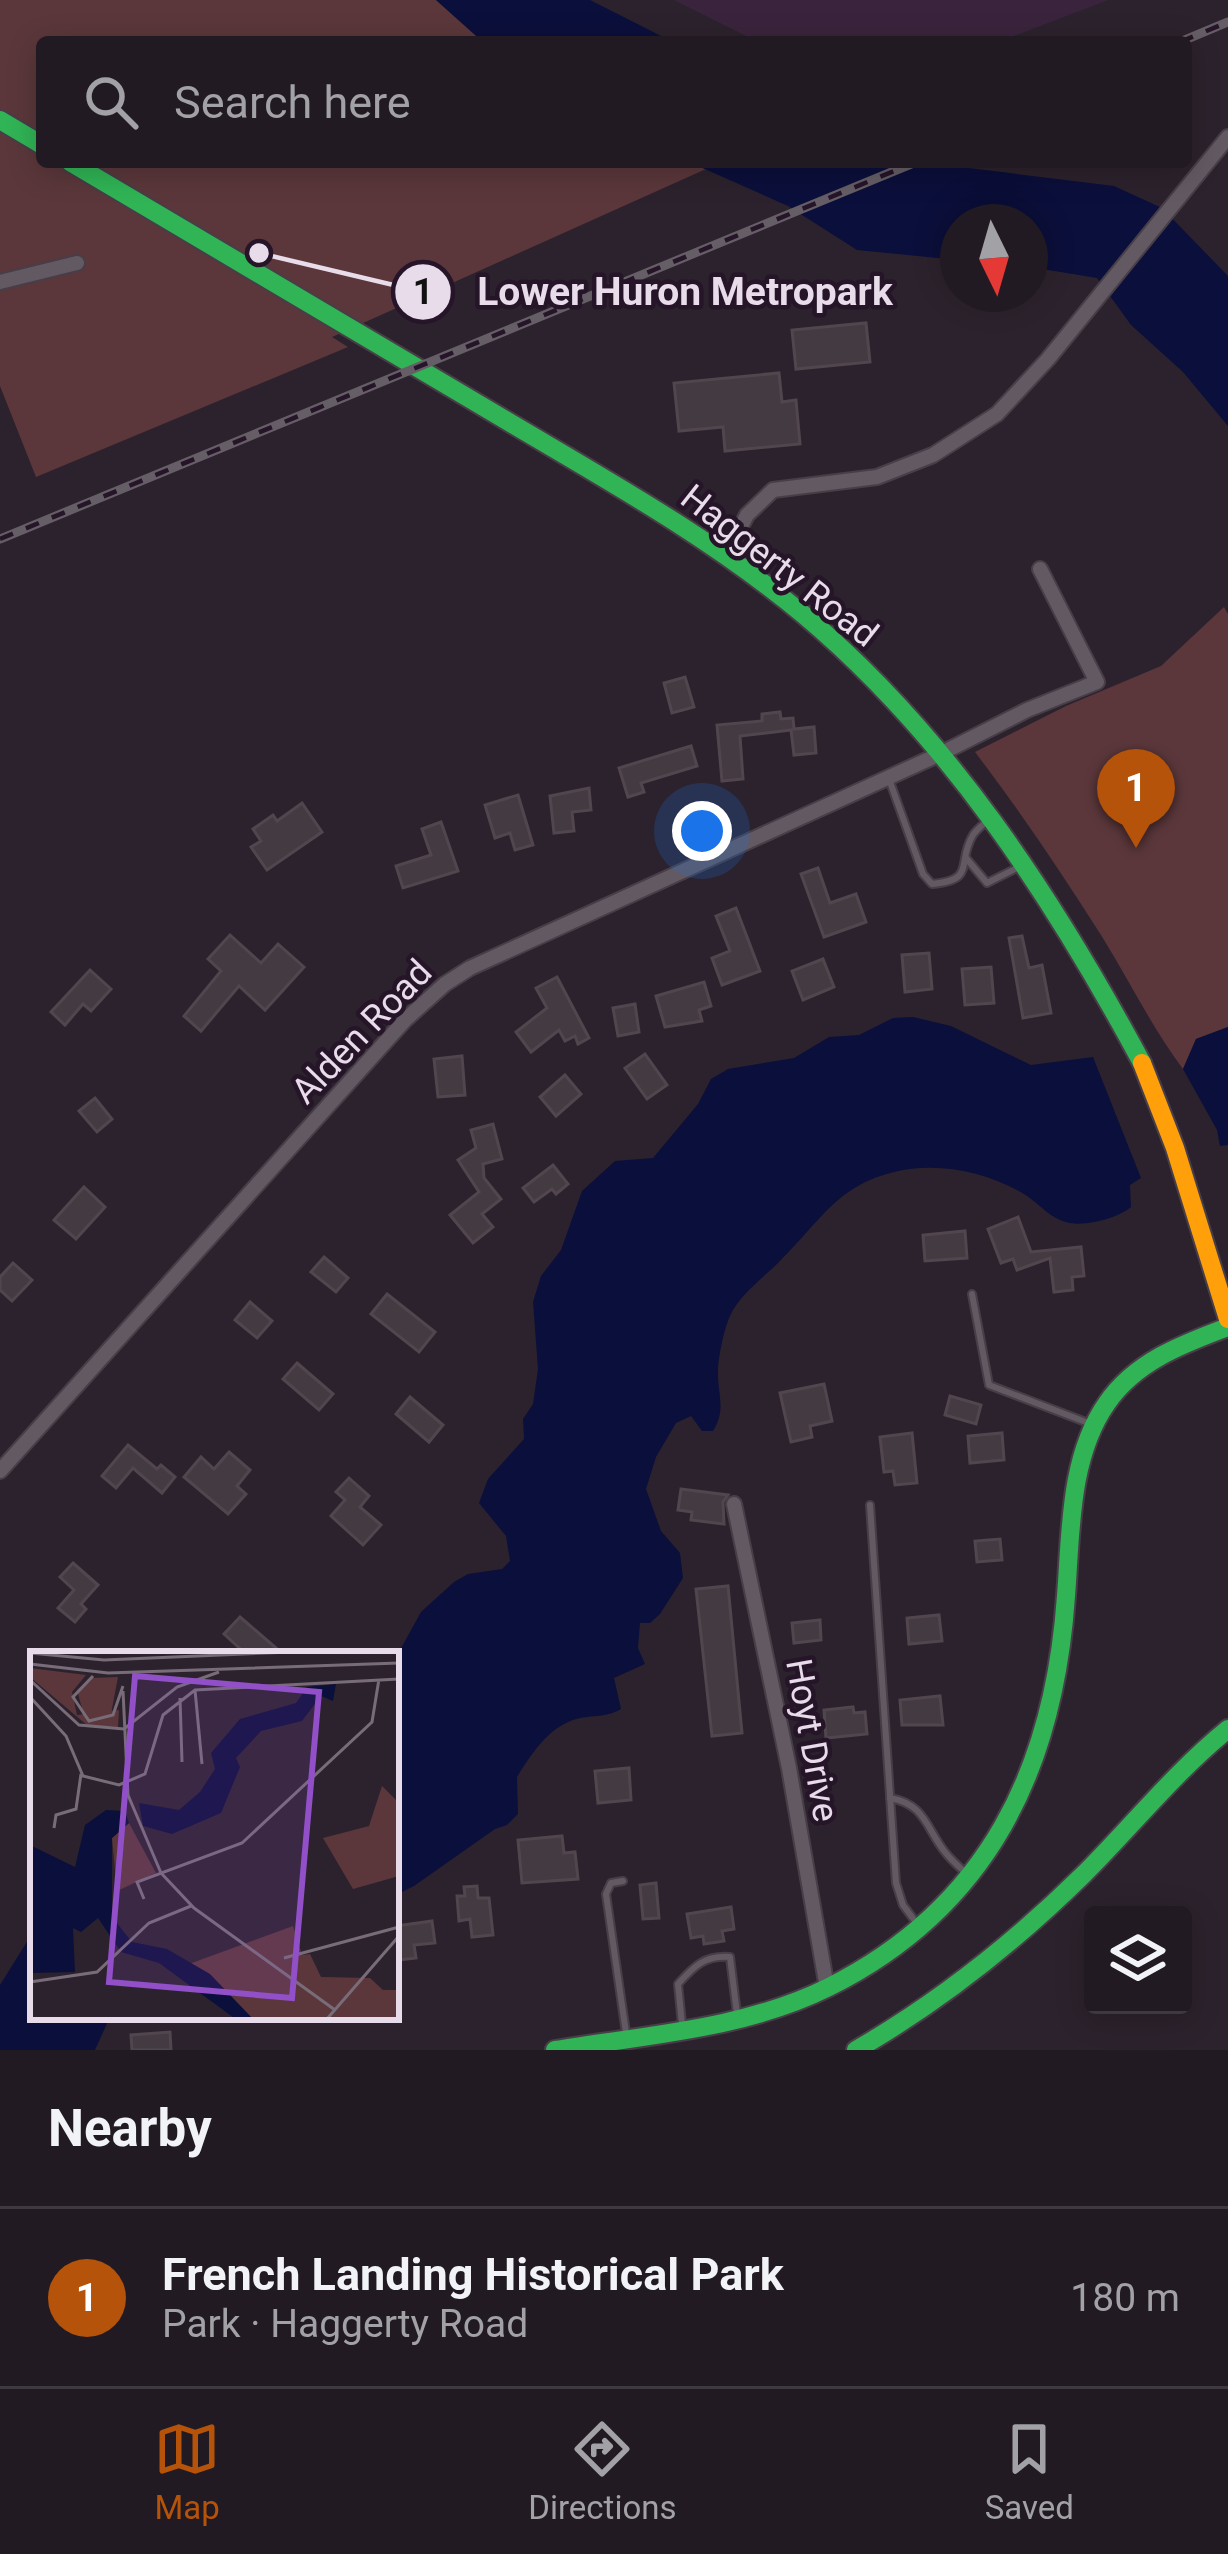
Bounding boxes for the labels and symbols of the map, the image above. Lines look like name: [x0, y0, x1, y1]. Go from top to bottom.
north arrow: [940, 204, 1048, 312]
callout: Lower Huron Metropark: [393, 254, 916, 329]
text: Lower Huron Metropark: [477, 269, 894, 315]
text: 1: [413, 271, 433, 313]
street label: Haggerty Road: [673, 476, 886, 656]
pin: 1: [1097, 749, 1175, 848]
your location: [672, 801, 732, 861]
street label: Alden Road: [283, 951, 440, 1112]
inset map: [30, 1651, 399, 2020]
street label: Hoyt Drive: [777, 1655, 847, 1825]

